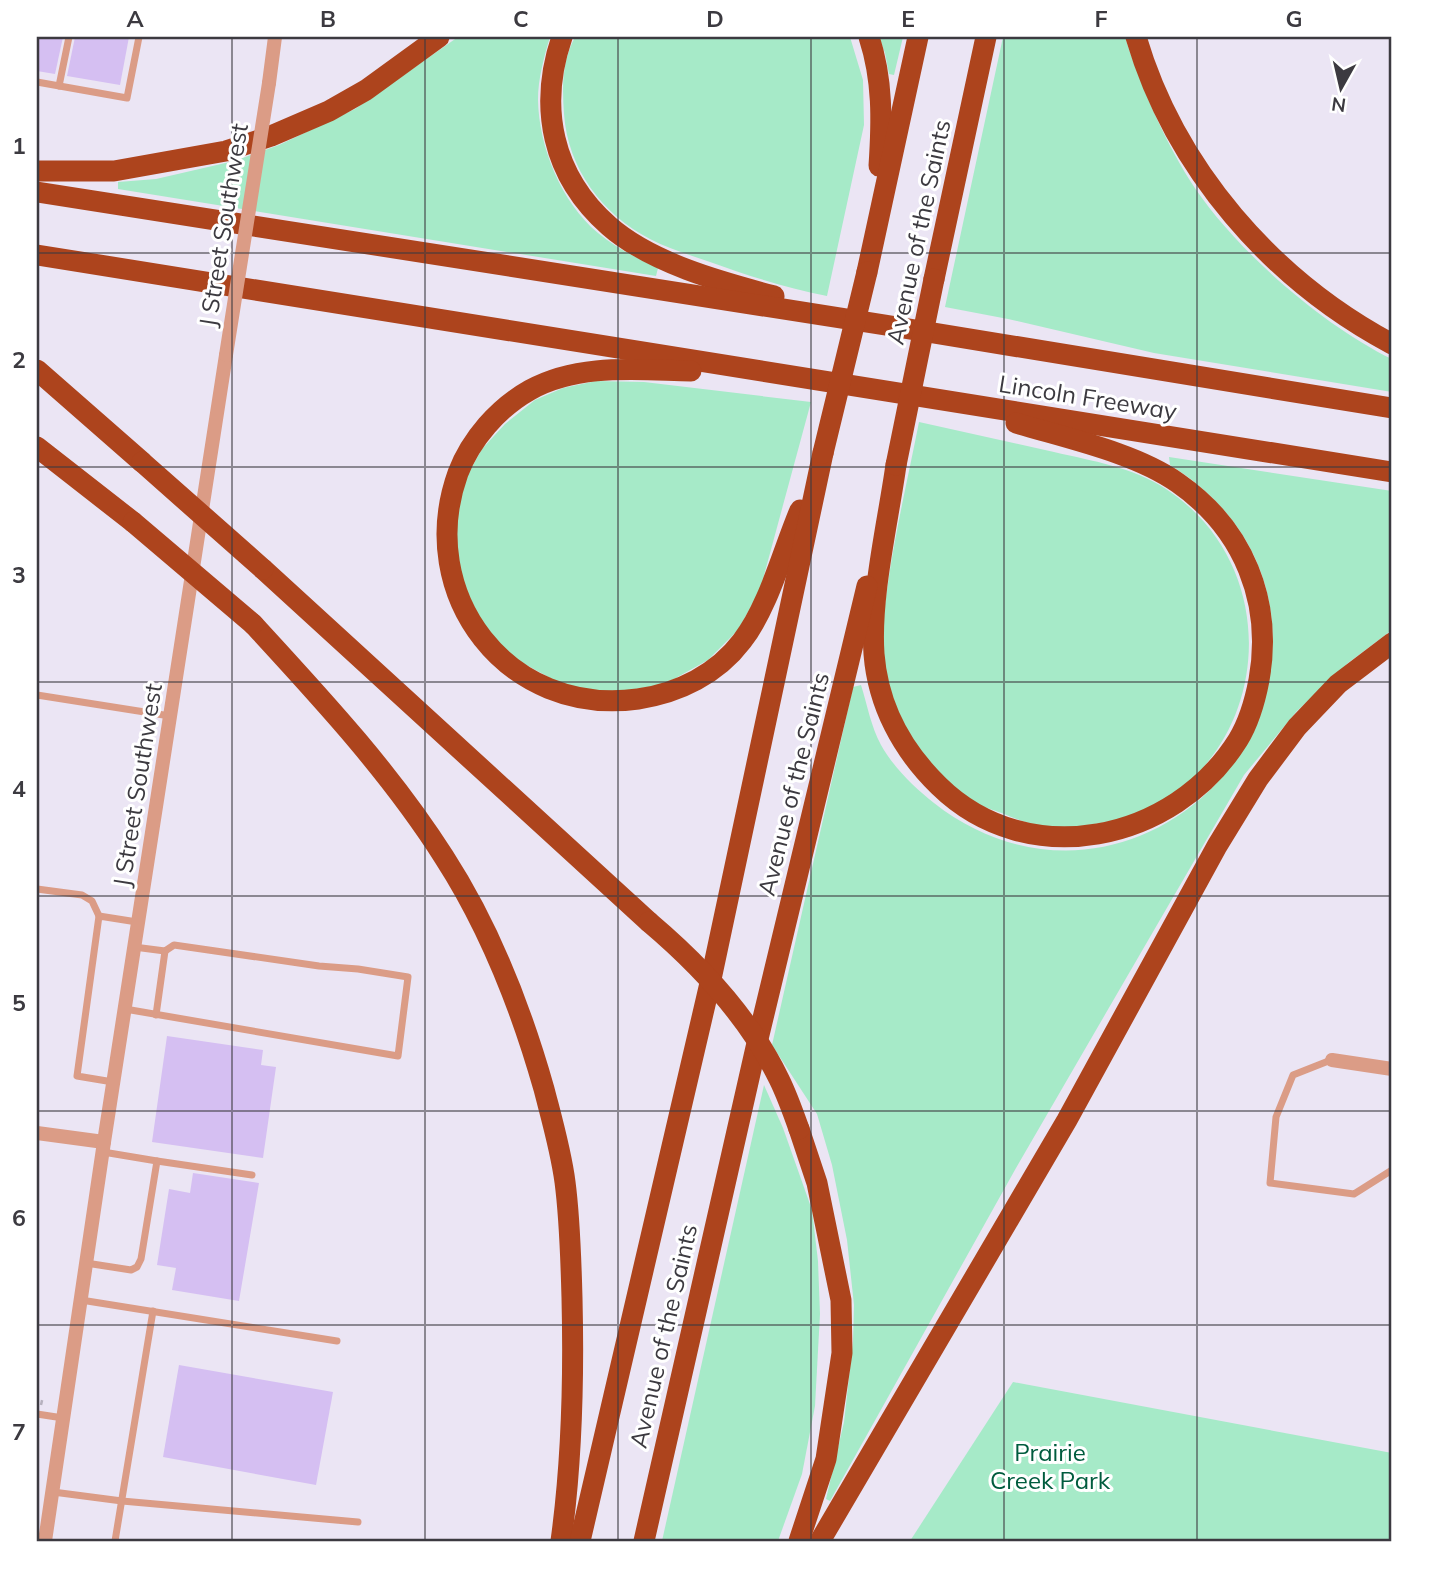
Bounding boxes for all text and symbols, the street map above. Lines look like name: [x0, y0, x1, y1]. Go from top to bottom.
text: A: [126, 4, 144, 33]
text: B: [320, 4, 336, 33]
text: C: [513, 4, 529, 33]
text: D: [706, 4, 724, 33]
text: E: [901, 4, 915, 33]
text: F: [1094, 4, 1108, 33]
text: G: [1285, 4, 1303, 33]
north arrow: [1306, 52, 1376, 122]
text: N: [1330, 92, 1347, 118]
street label: Avenue of the Saints: [880, 117, 956, 347]
street label: J Street Southwest: [192, 121, 254, 329]
text: 1: [12, 131, 26, 160]
text: 2: [12, 345, 26, 374]
street label: Lincoln Freeway: [997, 368, 1179, 426]
text: 3: [12, 560, 26, 589]
street label: Avenue of the Saints: [751, 669, 835, 899]
street label: J Street Southwest: [106, 681, 168, 889]
text: 4: [12, 774, 26, 803]
text: 5: [12, 988, 26, 1017]
text: 6: [12, 1203, 26, 1232]
street label: Avenue of the Saints: [623, 1221, 703, 1451]
text: 7: [12, 1417, 26, 1446]
park label: Prairie Creek Park: [990, 1437, 1111, 1495]

